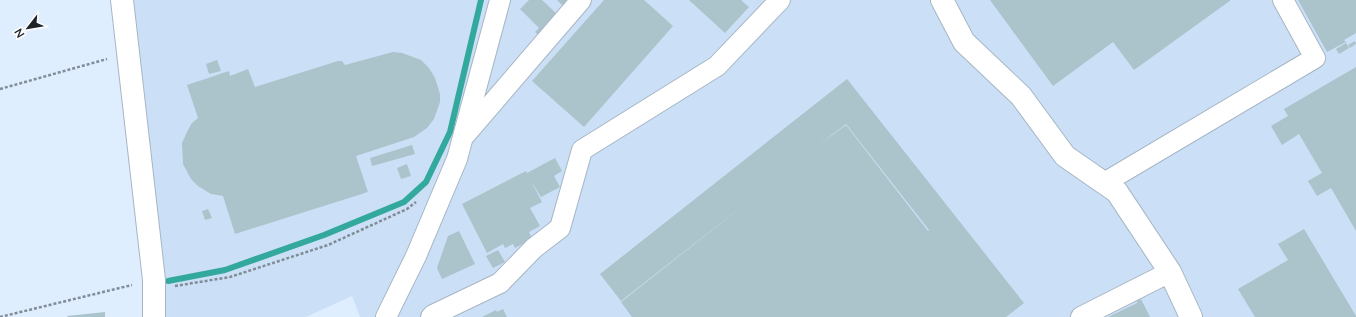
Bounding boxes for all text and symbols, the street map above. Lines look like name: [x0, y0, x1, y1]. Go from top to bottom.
north arrow: [8, 8, 48, 48]
text: N: [11, 26, 27, 40]

